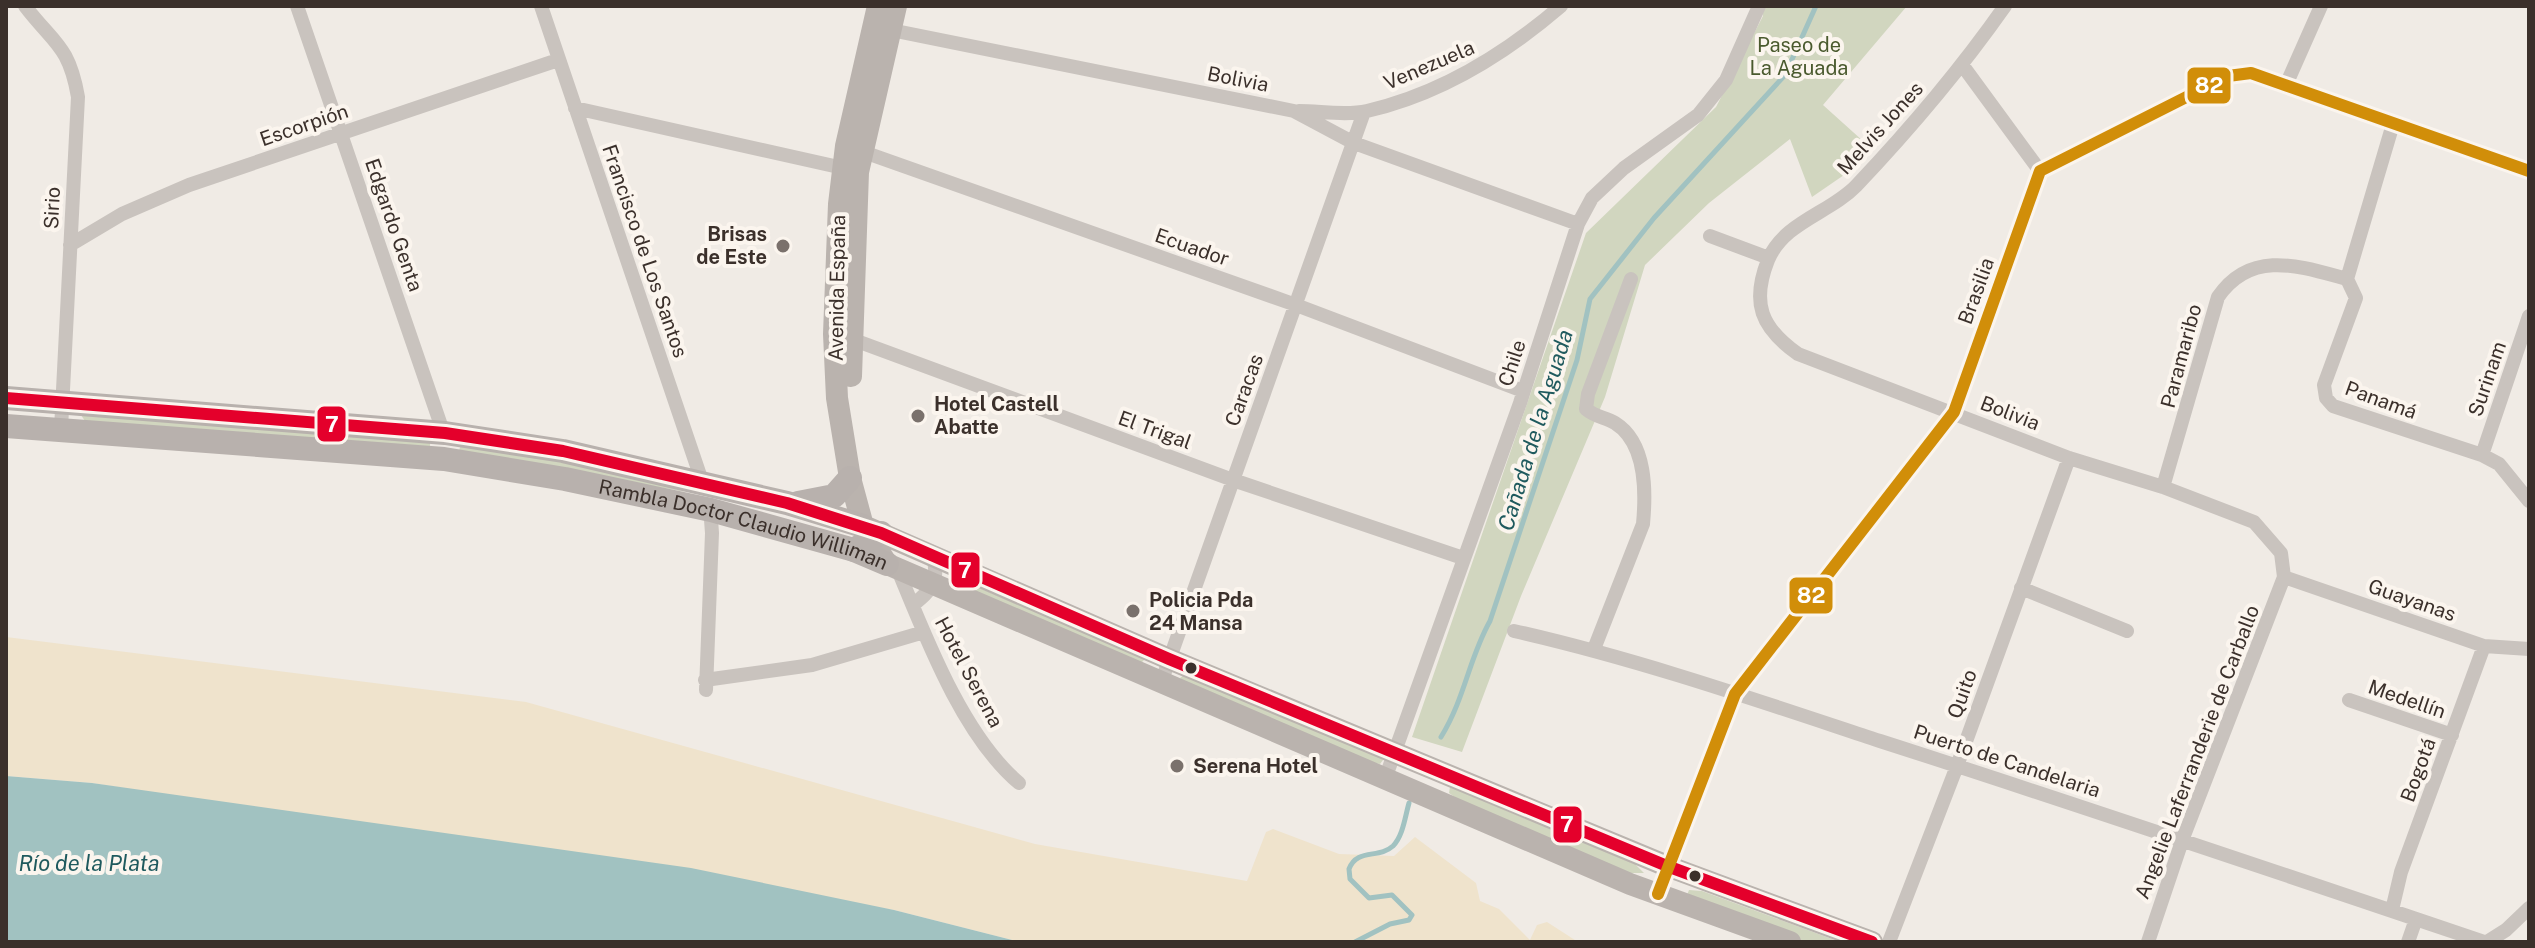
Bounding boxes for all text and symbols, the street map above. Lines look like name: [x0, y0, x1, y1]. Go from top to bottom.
park label: Paseo de La Aguada: [1750, 33, 1848, 80]
street label: Venezuela: [1380, 35, 1478, 95]
street label: Bolivia: [1205, 61, 1271, 97]
line badge: 82: [2186, 66, 2232, 105]
text: 82: [2195, 72, 2223, 98]
street label: Melvis Jones: [1832, 77, 1928, 179]
street label: Escorpión: [257, 99, 351, 151]
street label: Francisco de Los Santos: [597, 141, 693, 361]
street label: Edgardo Genta: [360, 155, 428, 295]
street label: Sirio: [39, 186, 65, 230]
street label: Avenida España: [824, 215, 850, 361]
place label: Brisas de Este: [696, 222, 767, 269]
street label: Ecuador: [1152, 223, 1232, 271]
marker: Brisas de Este: [774, 237, 792, 255]
street label: Brasilia: [1953, 254, 1999, 328]
street label: Paramaribo: [2156, 301, 2206, 411]
water label: Cañada de la Aguada: [1492, 326, 1578, 534]
street label: Chile: [1493, 337, 1531, 389]
street label: Surinam: [2463, 338, 2511, 420]
street label: Caracas: [1220, 351, 1268, 429]
street label: Panamá: [2342, 376, 2420, 424]
street label: Bolivia: [1977, 391, 2043, 435]
place label: Hotel Castell Abatte: [934, 392, 1059, 439]
line badge: 7: [316, 405, 347, 443]
street label: El Trigal: [1115, 406, 1195, 454]
marker: Hotel Castell Abatte: [909, 407, 927, 425]
text: 7: [325, 411, 339, 437]
street label: Rambla Doctor Claudio Williman: [597, 474, 892, 575]
line badge: 7: [950, 551, 981, 589]
text: 7: [958, 557, 972, 583]
street label: Guayanas: [2365, 574, 2459, 626]
line badge: 82: [1788, 576, 1834, 615]
text: 82: [1797, 582, 1825, 608]
place label: Policia Pda 24 Mansa: [1149, 588, 1253, 635]
marker: Policia Pda 24 Mansa: [1124, 602, 1142, 620]
street label: Angelie Laferranderie de Carballo: [2130, 602, 2264, 902]
street label: Hotel Serena: [930, 612, 1008, 732]
unlabelled marker: [1183, 660, 1199, 676]
street label: Quito: [1942, 666, 1982, 722]
street label: Medellín: [2365, 675, 2449, 723]
street label: Puerto de Candelaria: [1911, 719, 2103, 803]
street label: Bogotá: [2395, 735, 2441, 805]
place label: Serena Hotel: [1193, 754, 1318, 778]
marker: Serena Hotel: [1168, 757, 1186, 775]
line badge: 7: [1552, 805, 1583, 844]
text: 7: [1560, 811, 1574, 837]
water label: Río de la Plata: [19, 850, 159, 876]
unlabelled marker: [1687, 868, 1703, 884]

